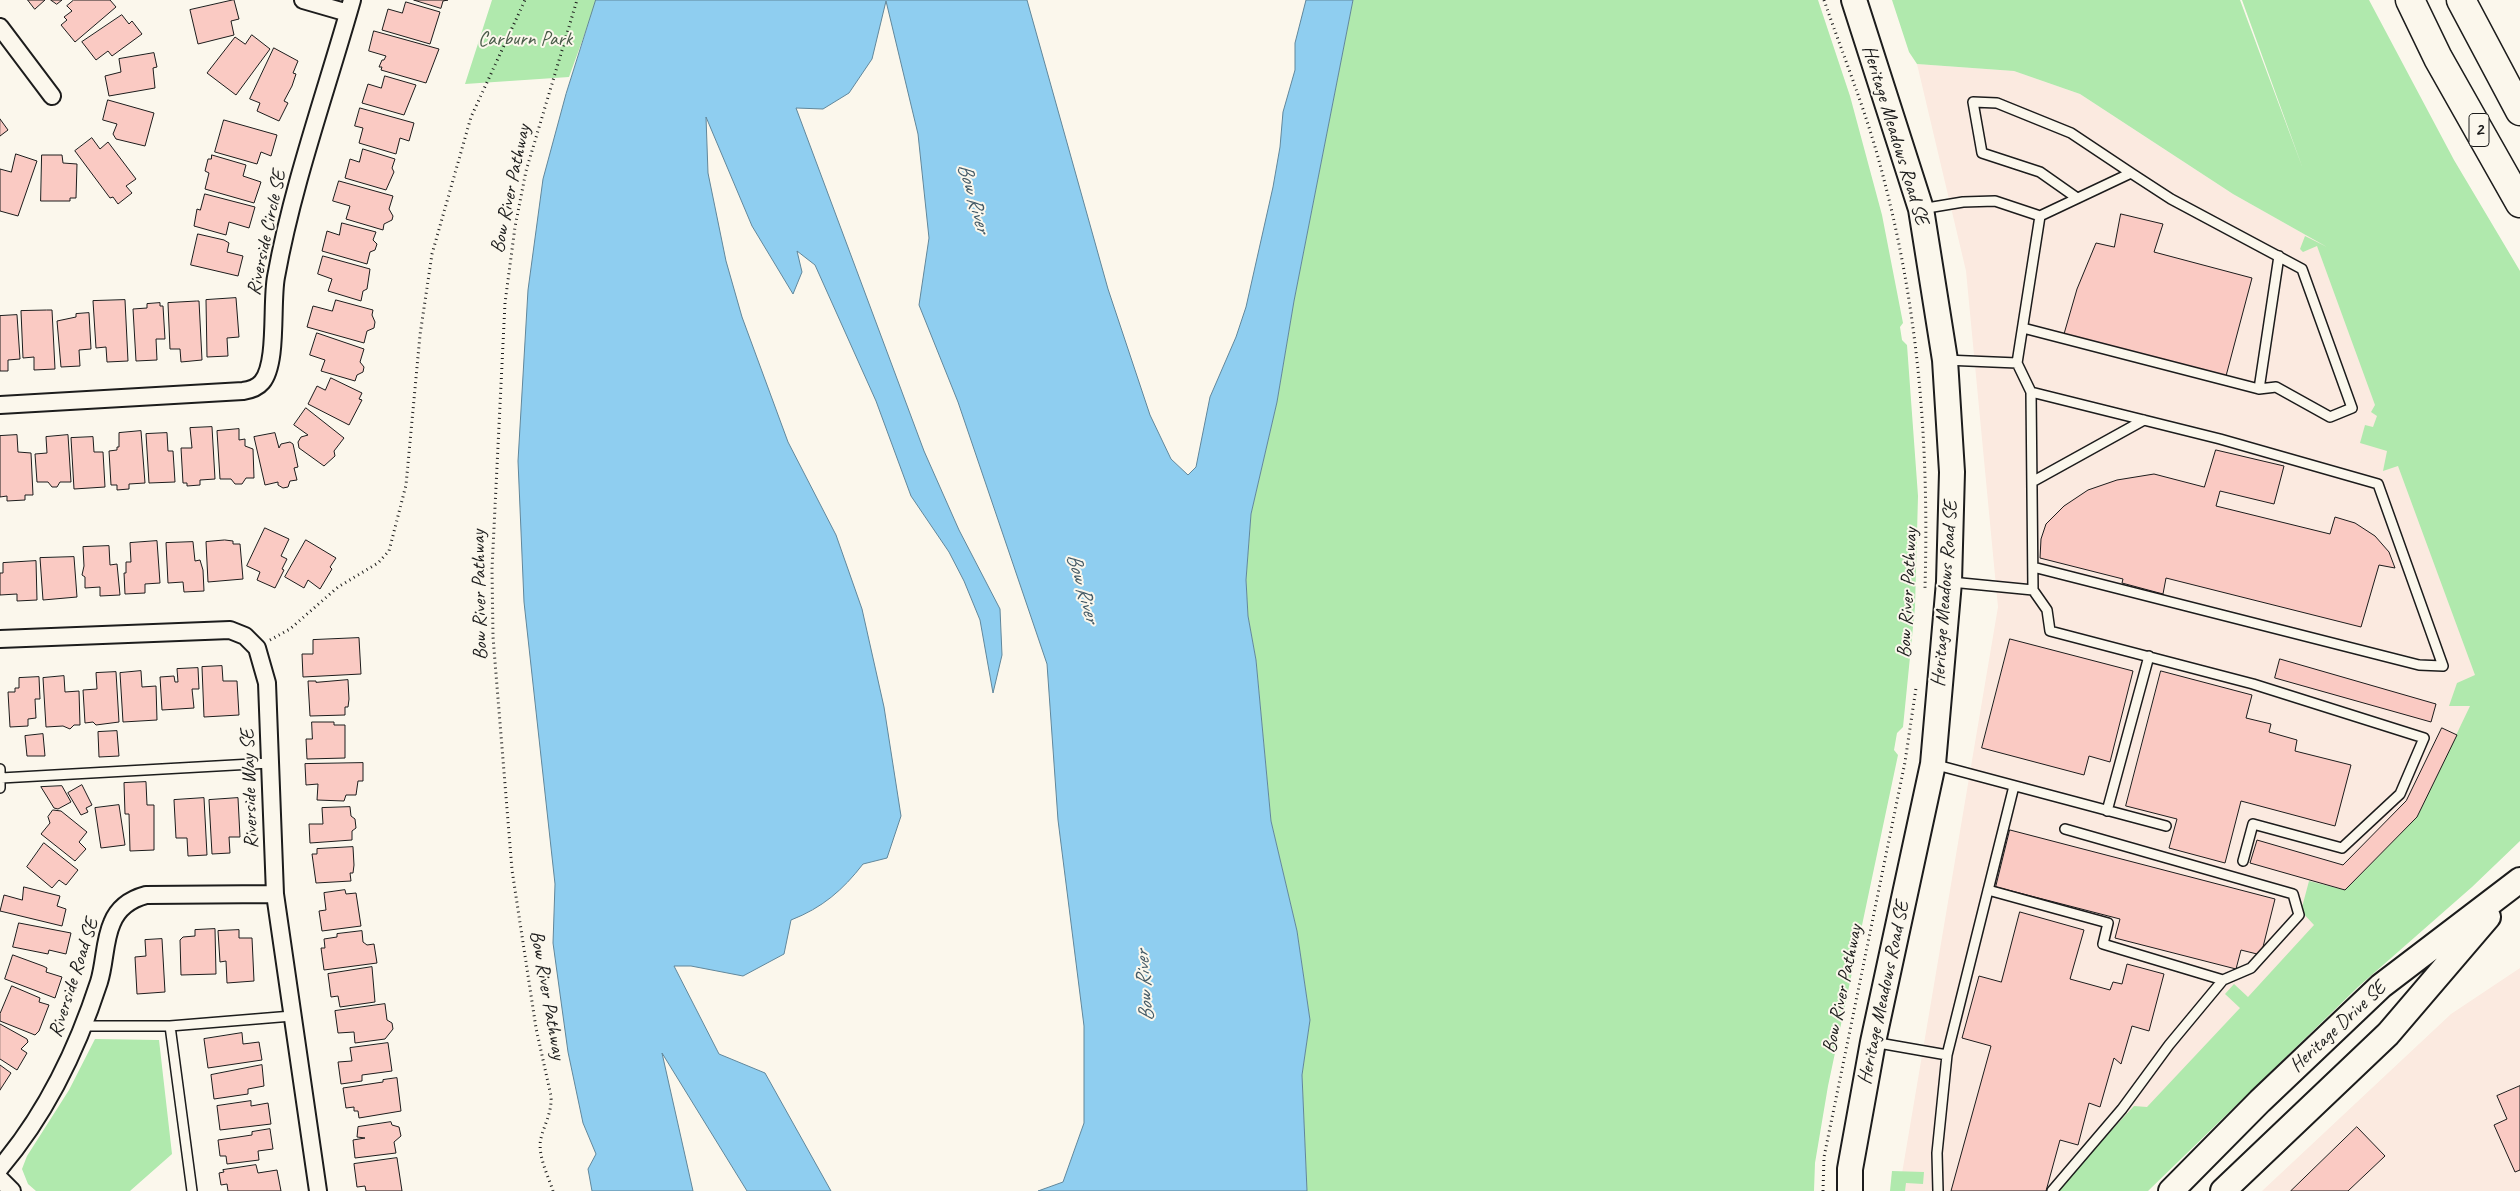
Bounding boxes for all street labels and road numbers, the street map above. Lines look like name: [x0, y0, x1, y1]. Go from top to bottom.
street label: Heritage Meadows Road SE: [1856, 42, 1934, 228]
road number: 2: [2469, 114, 2489, 146]
street label: Bow River Pathway: [486, 123, 536, 255]
street label: Riverside Circle SE: [242, 168, 292, 298]
street label: Heritage Meadows Road SE: [1927, 500, 1963, 688]
street label: Bow River Pathway: [1893, 527, 1923, 659]
street label: Bow River Pathway: [467, 530, 493, 660]
street label: Riverside Way SE: [236, 729, 264, 849]
street label: Heritage Meadows Road SE: [1853, 899, 1915, 1087]
street label: Riverside Road SE: [44, 916, 104, 1040]
street label: Bow River Pathway: [1818, 923, 1868, 1055]
street label: Bow River Pathway: [524, 929, 570, 1061]
street label: Heritage Drive SE: [2285, 976, 2391, 1078]

